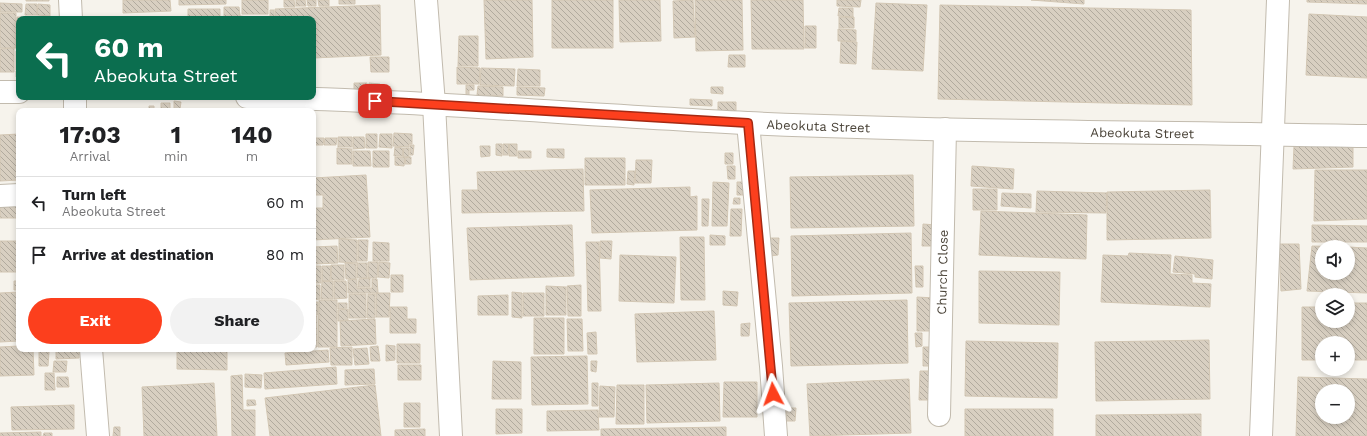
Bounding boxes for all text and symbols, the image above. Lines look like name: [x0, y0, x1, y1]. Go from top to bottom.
text: 60 m: [94, 31, 164, 64]
icon: left: [28, 32, 80, 84]
text: Abeokuta Street: [94, 65, 237, 86]
pin: [358, 84, 392, 118]
icon: arrive: [364, 90, 386, 112]
street label: Abeokuta Street: [766, 117, 871, 135]
text: 17:03: [59, 121, 121, 149]
text: 1: [171, 121, 181, 149]
text: 140: [231, 121, 273, 149]
street label: Abeokuta Street: [1090, 125, 1195, 141]
text: Arrival: [70, 149, 110, 164]
text: min: [164, 149, 188, 164]
text: m: [246, 149, 258, 164]
text: Turn left: [62, 186, 126, 204]
icon: left: [28, 192, 50, 214]
text: 60 m: [266, 194, 304, 212]
text: Abeokuta Street: [62, 204, 166, 219]
street label: Church Close: [934, 229, 951, 315]
map controls: [1315, 240, 1355, 424]
button: sound: [1315, 240, 1355, 280]
icon: arrive: [28, 244, 50, 266]
text: Arrive at destination: [62, 246, 214, 264]
text: 80 m: [266, 246, 304, 264]
button: layers: [1315, 288, 1355, 328]
button: Exit: [28, 298, 162, 344]
button: Share: [170, 298, 304, 344]
button: +: [1315, 336, 1355, 376]
position arrow: [752, 373, 794, 415]
button: −: [1315, 384, 1355, 424]

